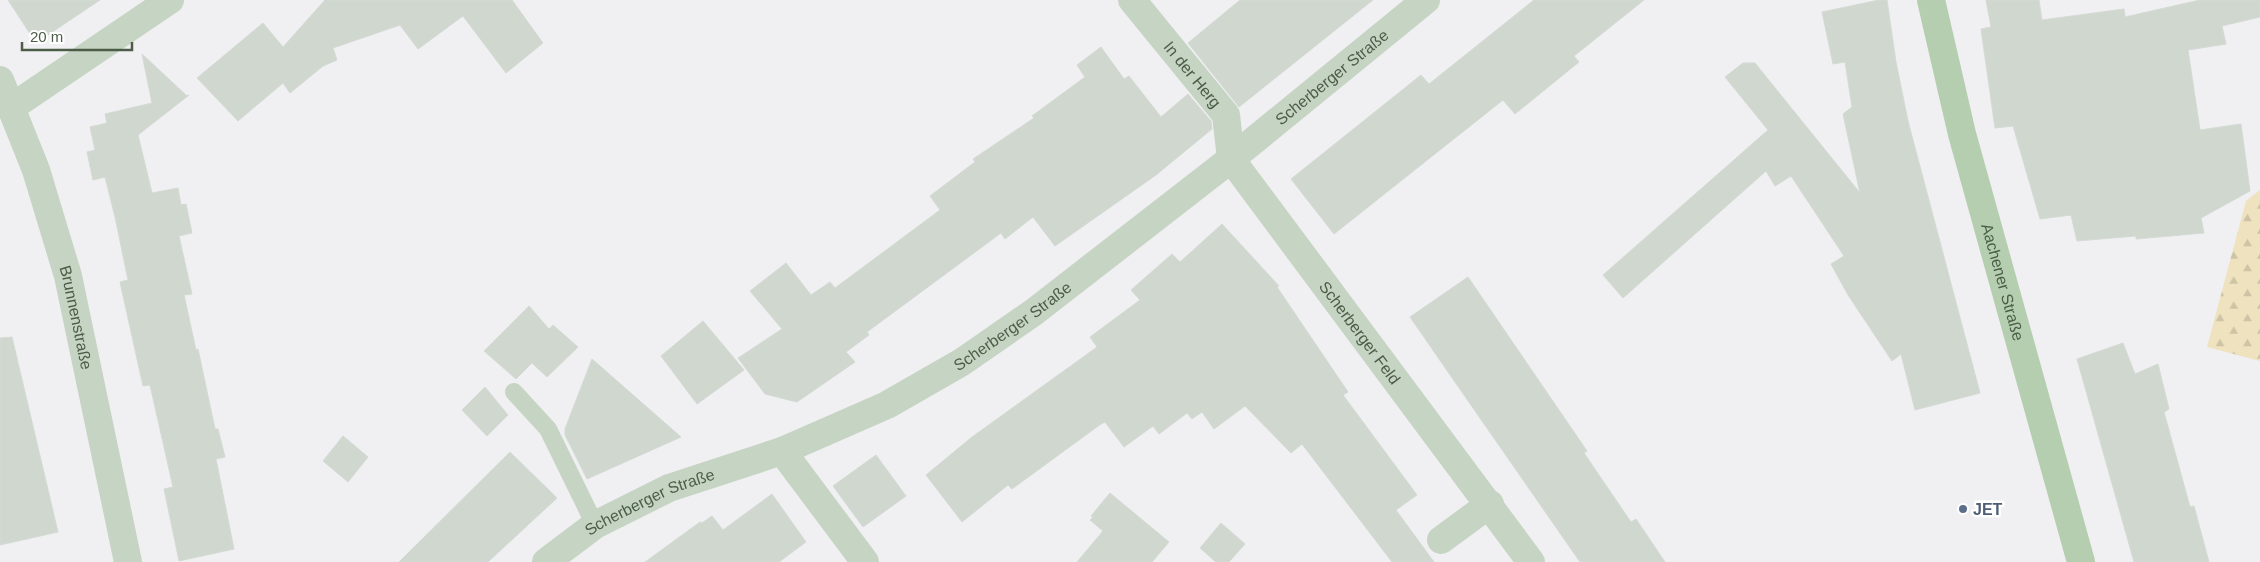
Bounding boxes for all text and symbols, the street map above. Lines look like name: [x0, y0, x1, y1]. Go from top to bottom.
scale bar: [22, 20, 132, 52]
street label: Scherberger Straße: [1272, 26, 1392, 128]
text: 20 m: [30, 28, 63, 45]
street label: In der Herg: [1161, 38, 1225, 111]
street label: Aachener Straße: [1979, 221, 2028, 343]
street label: Brunnenstraße: [57, 263, 96, 371]
street label: Scherberger Straße: [950, 278, 1074, 374]
street label: Scherberger Feld: [1316, 278, 1404, 387]
street label: Scherberger Straße: [581, 465, 717, 538]
place label: JET: [1973, 501, 2003, 518]
marker: JET: [1957, 503, 1969, 515]

